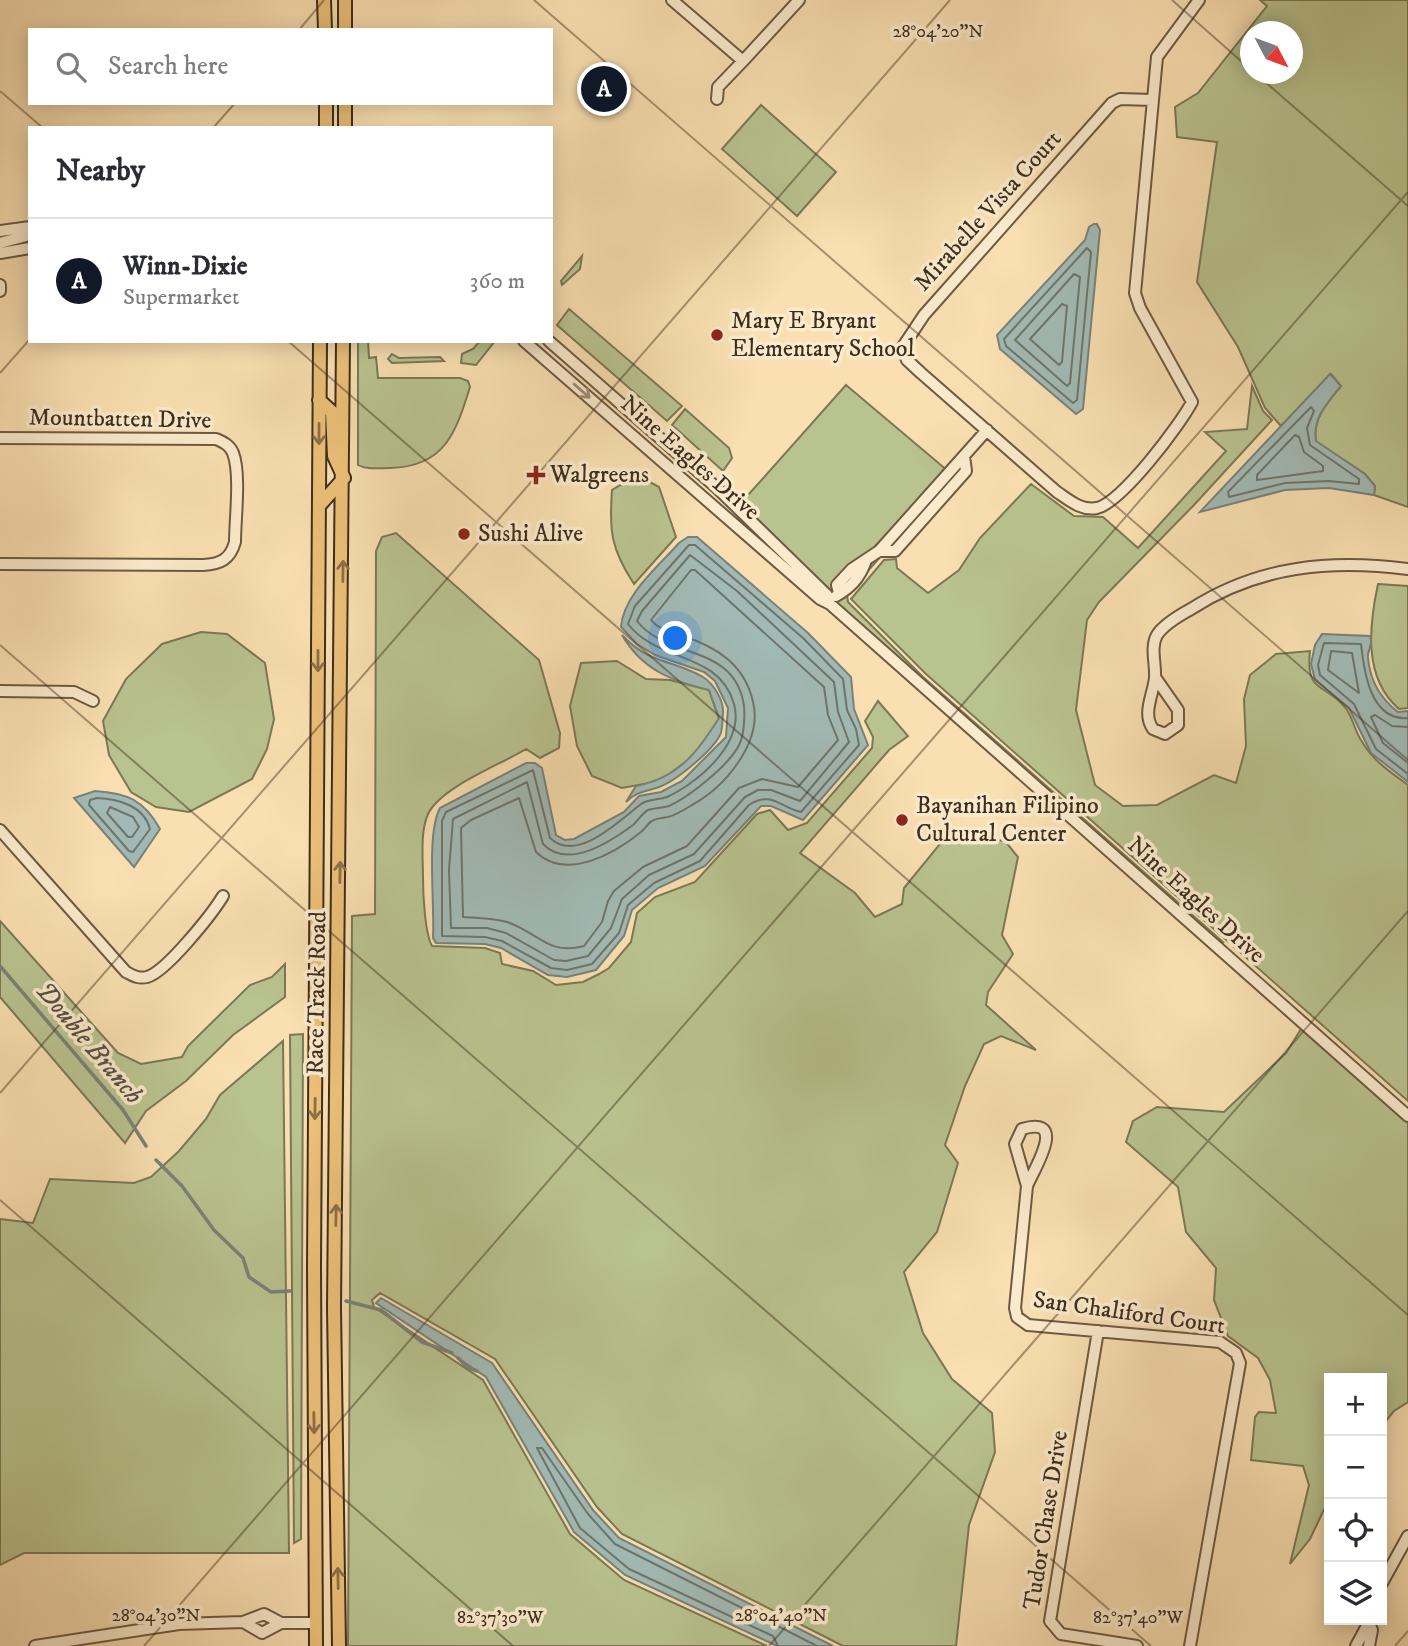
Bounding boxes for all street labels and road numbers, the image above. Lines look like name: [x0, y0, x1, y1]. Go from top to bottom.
street label: Mirabelle Vista Court: [908, 124, 1068, 298]
street label: Nine Eagles Drive: [614, 389, 766, 527]
street label: Mountbatten Drive: [28, 402, 212, 436]
street label: Nine Eagles Drive: [1121, 830, 1271, 970]
street label: Race Track Road: [301, 911, 333, 1075]
street label: San Chaliford Court: [1031, 1285, 1227, 1341]
street label: Tudor Chase Drive: [1017, 1428, 1075, 1612]

